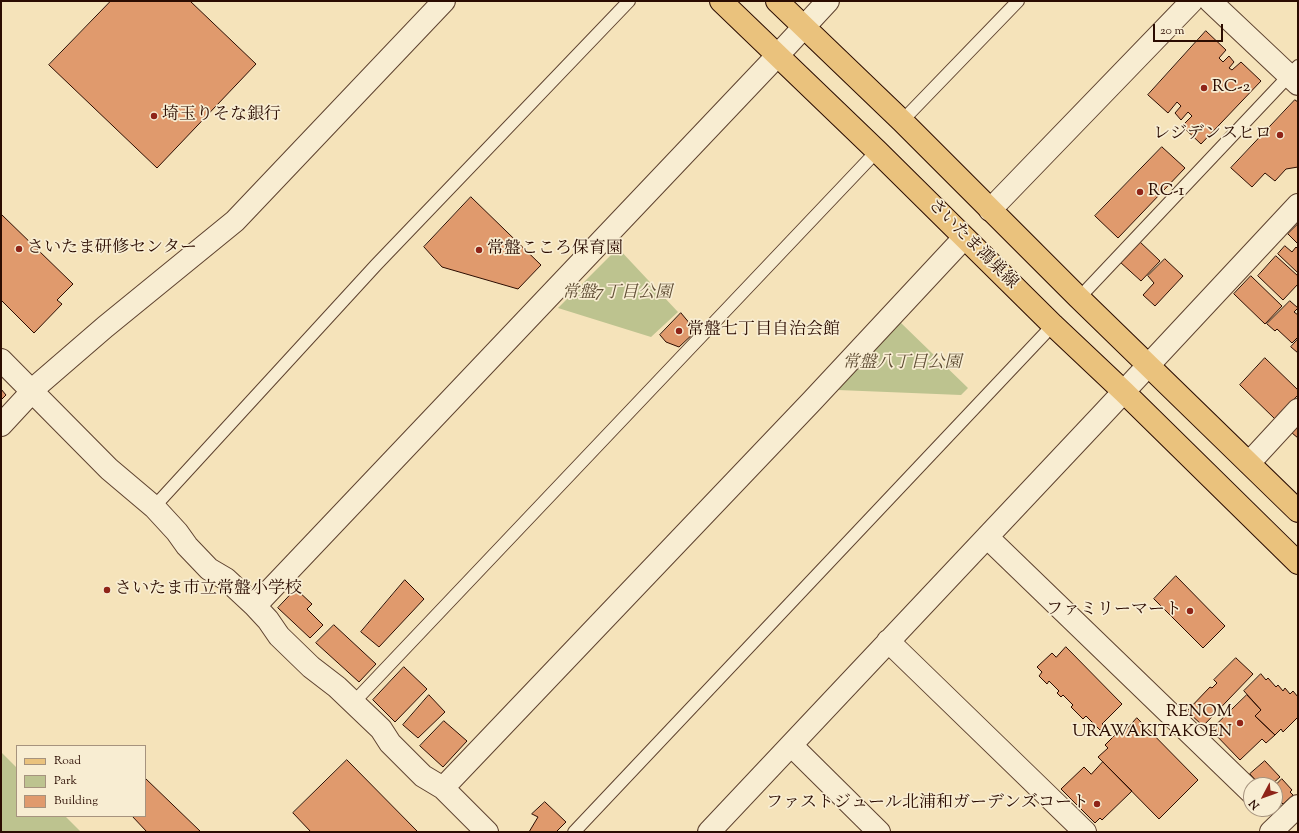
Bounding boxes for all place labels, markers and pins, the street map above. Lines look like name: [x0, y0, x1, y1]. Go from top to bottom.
place label: RC-2: [1212, 78, 1251, 98]
marker: RC-2: [1199, 83, 1209, 93]
place label: 埼玉りそな銀行: [162, 106, 281, 126]
marker: 埼玉りそな銀行: [149, 111, 159, 121]
place label: レジデンスヒロ: [1153, 125, 1272, 145]
marker: レジデンスヒロ: [1275, 130, 1285, 140]
place label: RC-1: [1148, 182, 1184, 202]
marker: RC-1: [1135, 187, 1145, 197]
place label: さいたま研修センター: [27, 239, 197, 259]
place label: 常盤こころ保育園: [487, 240, 623, 260]
marker: さいたま研修センター: [14, 244, 24, 254]
marker: 常盤こころ保育園: [474, 245, 484, 255]
place label: 常盤七丁目自治会館: [687, 321, 840, 341]
marker: 常盤七丁目自治会館: [674, 326, 684, 336]
place label: さいたま市立常盤小学校: [115, 580, 302, 600]
marker: さいたま市立常盤小学校: [102, 585, 112, 595]
place label: ファミリーマート: [1046, 601, 1182, 621]
marker: ファミリーマート: [1185, 606, 1195, 616]
place label: RENOM URAWAKITAKOEN: [1072, 703, 1232, 743]
marker: RENOM URAWAKITAKOEN: [1235, 718, 1245, 728]
place label: ファストジュール北浦和ガーデンズコート: [766, 794, 1089, 814]
marker: ファストジュール北浦和ガーデンズコート: [1092, 799, 1102, 809]

